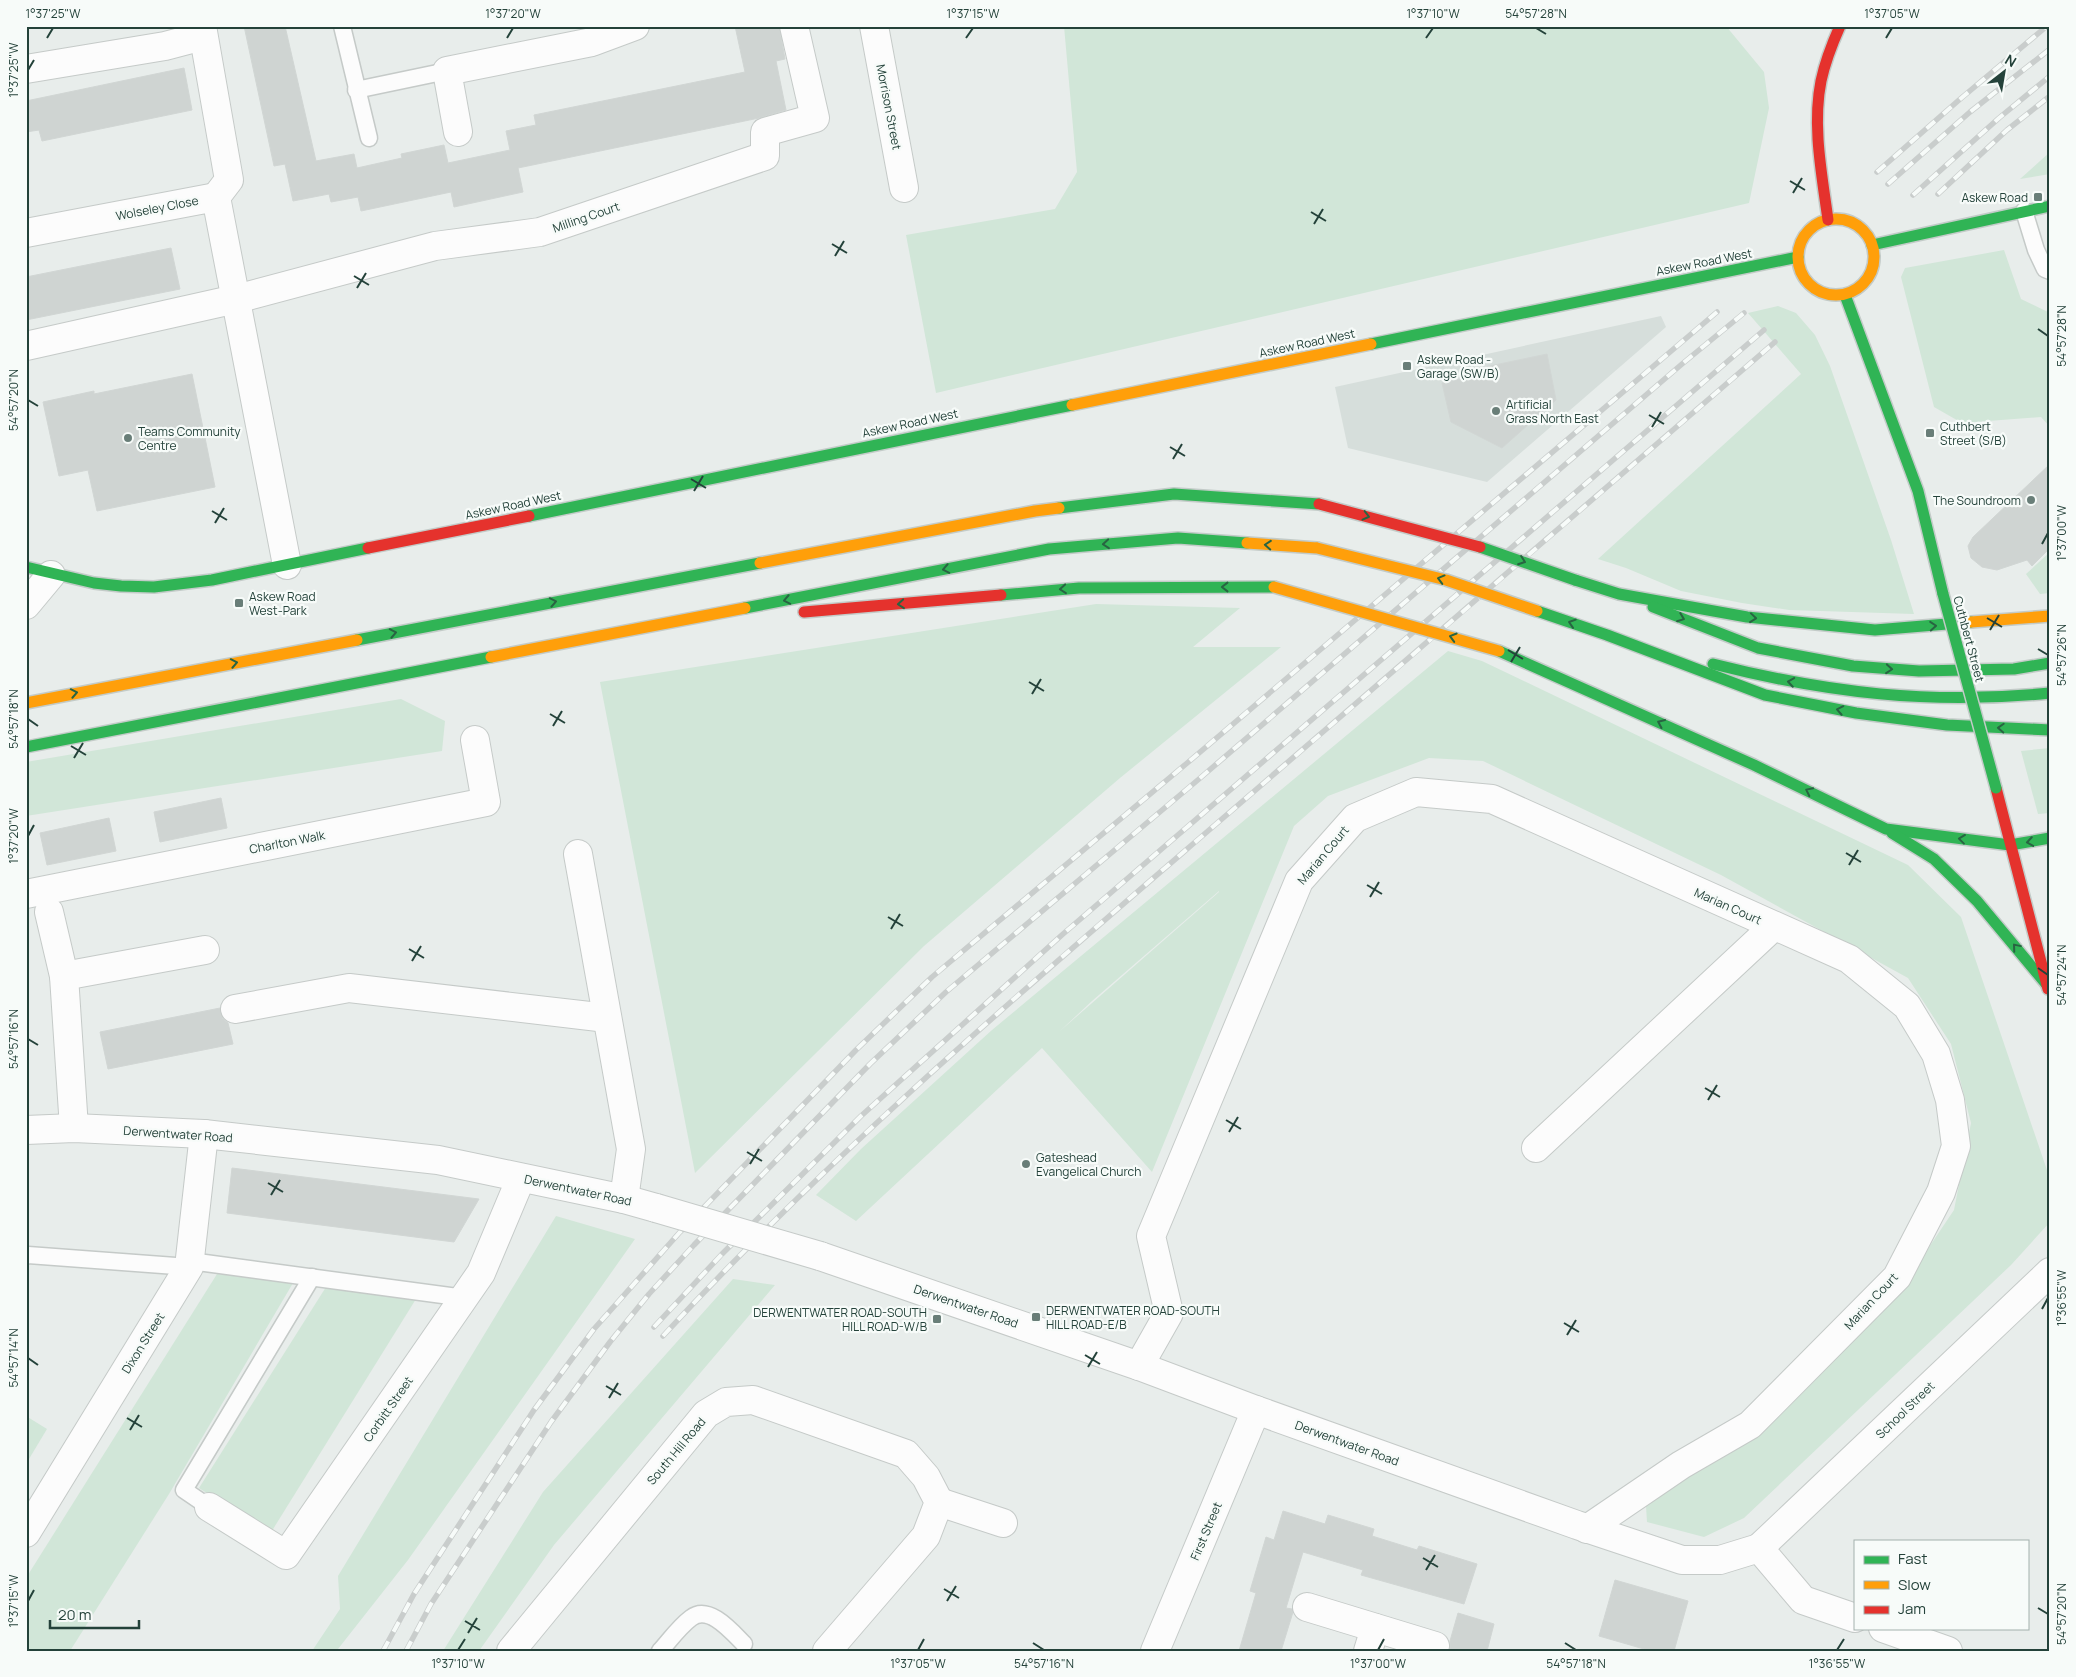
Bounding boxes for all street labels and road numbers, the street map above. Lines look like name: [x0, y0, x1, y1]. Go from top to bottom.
street label: Morrison Street: [872, 63, 906, 151]
street label: Wolseley Close: [114, 192, 200, 224]
street label: Milling Court: [550, 198, 622, 236]
street label: Askew Road West: [1654, 244, 1754, 280]
street label: Askew Road West: [1258, 325, 1357, 361]
street label: Askew Road West: [861, 405, 960, 441]
street label: Askew Road West: [464, 487, 563, 523]
street label: Cuthbert Street: [1949, 594, 1989, 684]
street label: Marian Court: [1293, 822, 1353, 888]
street label: Charlton Walk: [248, 826, 327, 858]
street label: Marian Court: [1692, 884, 1765, 928]
street label: Derwentwater Road: [123, 1122, 233, 1146]
street label: Derwentwater Road: [523, 1170, 633, 1210]
street label: Marian Court: [1840, 1269, 1902, 1333]
street label: Derwentwater Road: [912, 1280, 1020, 1332]
street label: Dixon Street: [118, 1309, 169, 1377]
street label: Corbitt Street: [359, 1373, 417, 1445]
street label: School Street: [1872, 1377, 1938, 1442]
street label: South Hill Road: [643, 1414, 709, 1488]
street label: Derwentwater Road: [1293, 1416, 1401, 1470]
street label: First Street: [1186, 1499, 1226, 1563]

